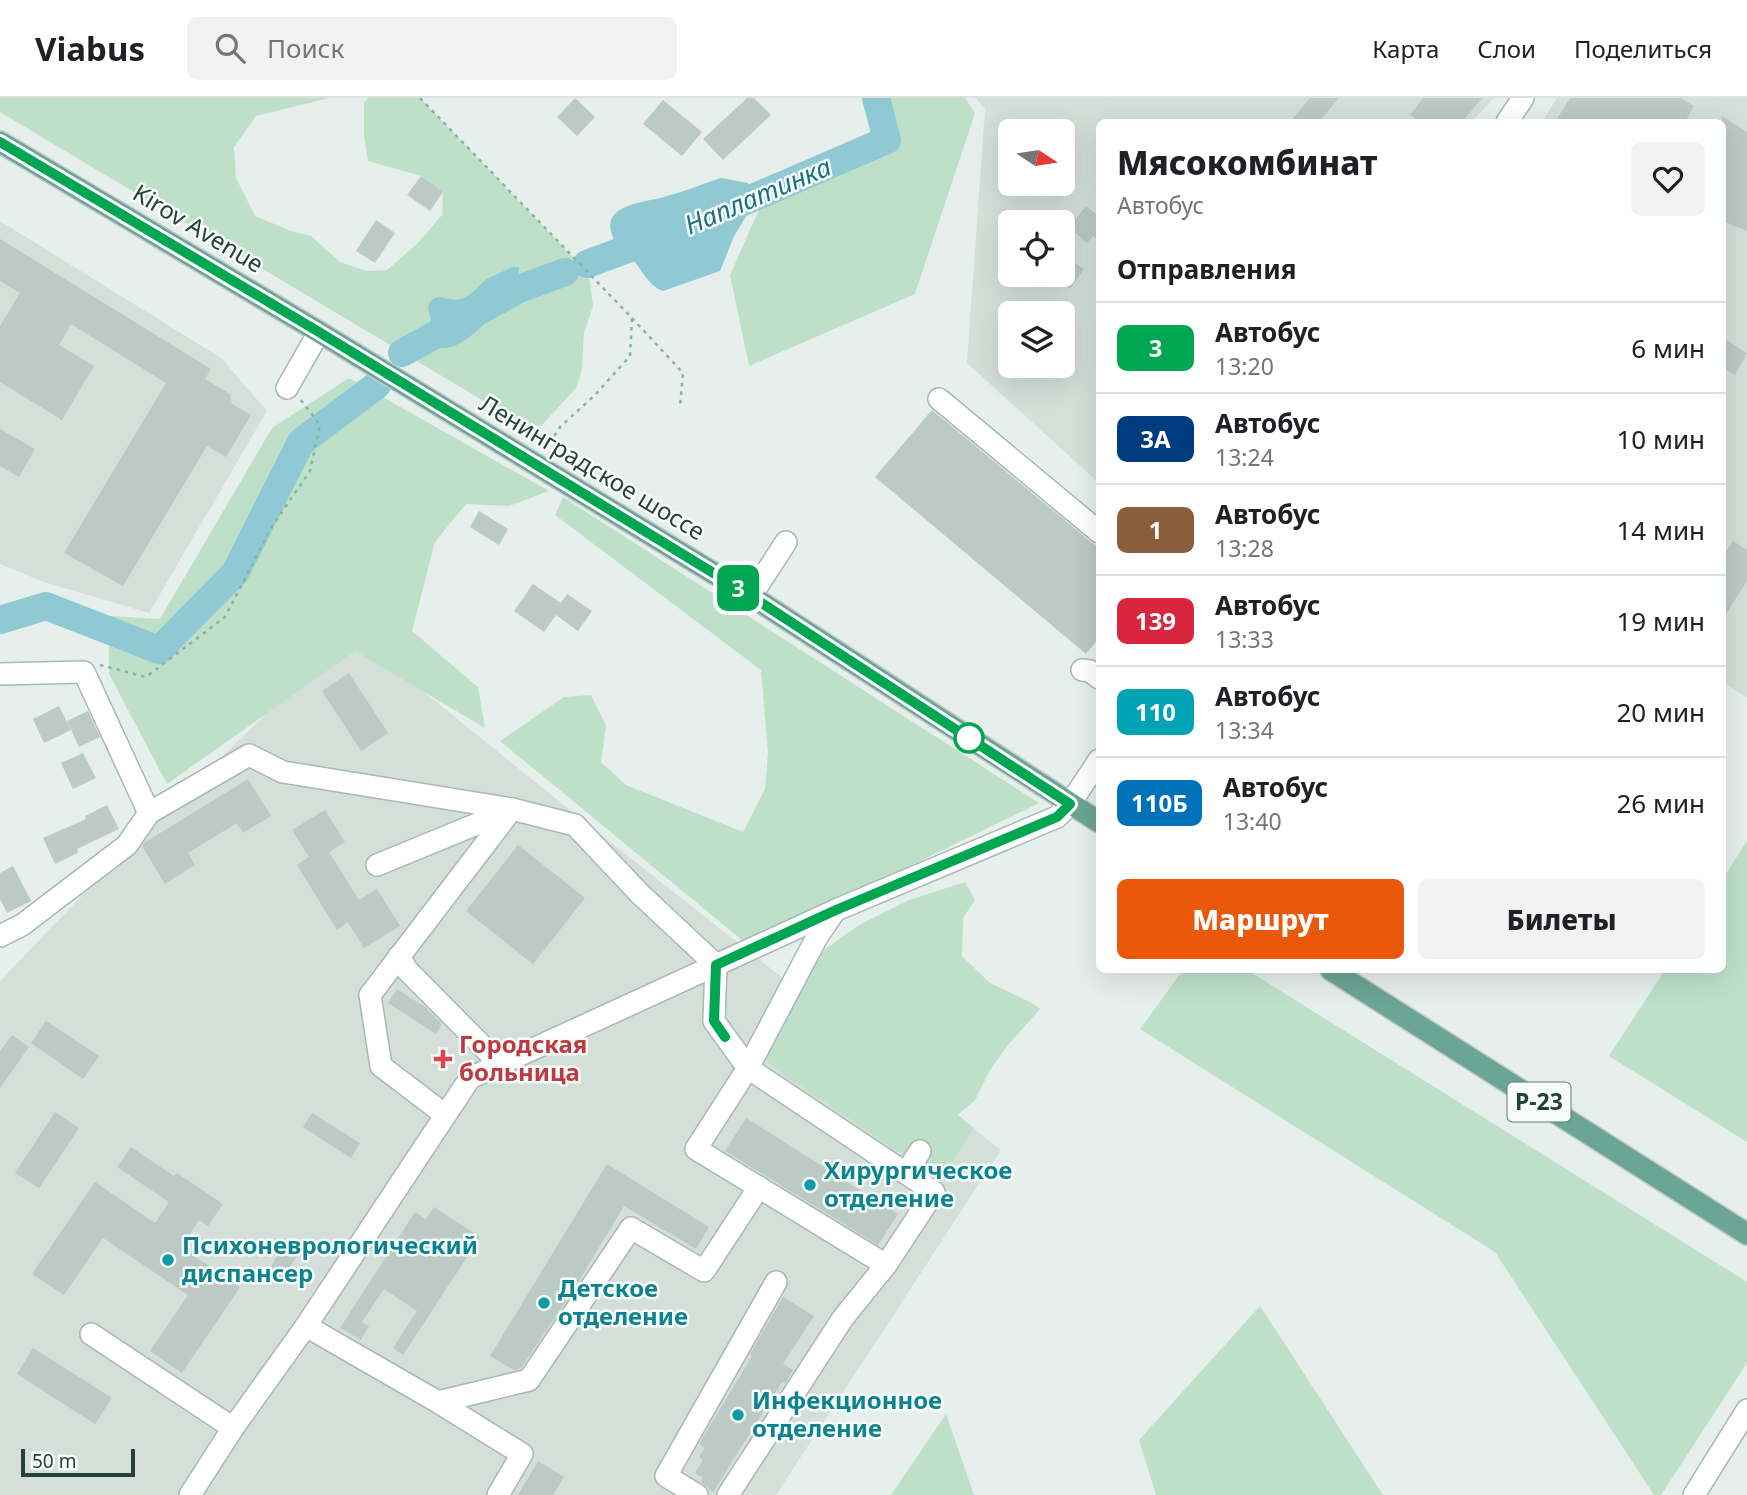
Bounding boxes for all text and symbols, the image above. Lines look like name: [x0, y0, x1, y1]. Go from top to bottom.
search box: [187, 17, 677, 80]
text: Viabus: [35, 26, 145, 71]
icon: search: [211, 29, 249, 67]
text: Поиск: [267, 30, 344, 66]
text: Карта: [1372, 32, 1439, 65]
text: Слои: [1477, 32, 1536, 65]
text: Поделиться: [1574, 32, 1712, 65]
north arrow: [998, 119, 1074, 196]
map controls: [998, 119, 1075, 378]
text: Мясокомбинат: [1117, 140, 1377, 185]
button: heart: [1631, 142, 1705, 216]
water label: Наплатинка: [679, 148, 837, 242]
street label: Kirov Avenue: [127, 176, 270, 280]
text: Автобус: [1117, 189, 1204, 221]
button: locate: [998, 210, 1075, 287]
text: Отправления: [1117, 251, 1296, 287]
button: layers: [998, 301, 1075, 378]
text: Автобус: [1215, 314, 1320, 350]
text: 6 мин: [1631, 330, 1705, 366]
text: 3: [1149, 331, 1162, 364]
text: 13:20: [1215, 350, 1274, 382]
street label: Ленинградское шоссе: [474, 386, 712, 547]
text: Автобус: [1215, 405, 1320, 441]
text: 10 мин: [1616, 421, 1705, 457]
text: 3А: [1140, 422, 1171, 455]
text: 13:24: [1215, 441, 1274, 473]
text: Автобус: [1215, 496, 1320, 532]
text: 14 мин: [1616, 512, 1705, 548]
text: 1: [1149, 513, 1162, 546]
text: 13:28: [1215, 532, 1274, 564]
line badge: 3: [715, 565, 761, 611]
text: 3: [731, 571, 745, 604]
text: Автобус: [1215, 587, 1320, 623]
text: 19 мин: [1616, 603, 1705, 639]
text: 139: [1135, 604, 1176, 637]
text: 13:33: [1215, 623, 1274, 655]
text: Автобус: [1215, 678, 1320, 714]
text: 20 мин: [1616, 694, 1705, 730]
text: 110: [1135, 695, 1176, 728]
text: 13:34: [1215, 714, 1274, 746]
unlabelled marker: [954, 723, 984, 753]
text: Автобус: [1223, 769, 1328, 805]
text: 26 мин: [1616, 785, 1705, 821]
text: 110Б: [1131, 786, 1188, 819]
text: 13:40: [1223, 805, 1282, 837]
button: Маршрут: [1117, 879, 1404, 959]
button: Билеты: [1418, 879, 1705, 959]
place label: Городская больница: [459, 1027, 587, 1088]
marker: Городская больница: [433, 1049, 453, 1069]
road number: Р-23: [1508, 1082, 1570, 1121]
place label: Хирургическое отделение: [824, 1153, 1012, 1214]
marker: Хирургическое отделение: [802, 1177, 818, 1193]
place label: Психоневрологический диспансер: [182, 1228, 478, 1289]
marker: Психоневрологический диспансер: [160, 1252, 176, 1268]
place label: Детское отделение: [558, 1271, 688, 1332]
marker: Детское отделение: [536, 1295, 552, 1311]
place label: Инфекционное отделение: [752, 1383, 942, 1444]
marker: Инфекционное отделение: [730, 1407, 746, 1423]
scale bar: [21, 1446, 135, 1478]
text: 50 m: [32, 1448, 76, 1474]

